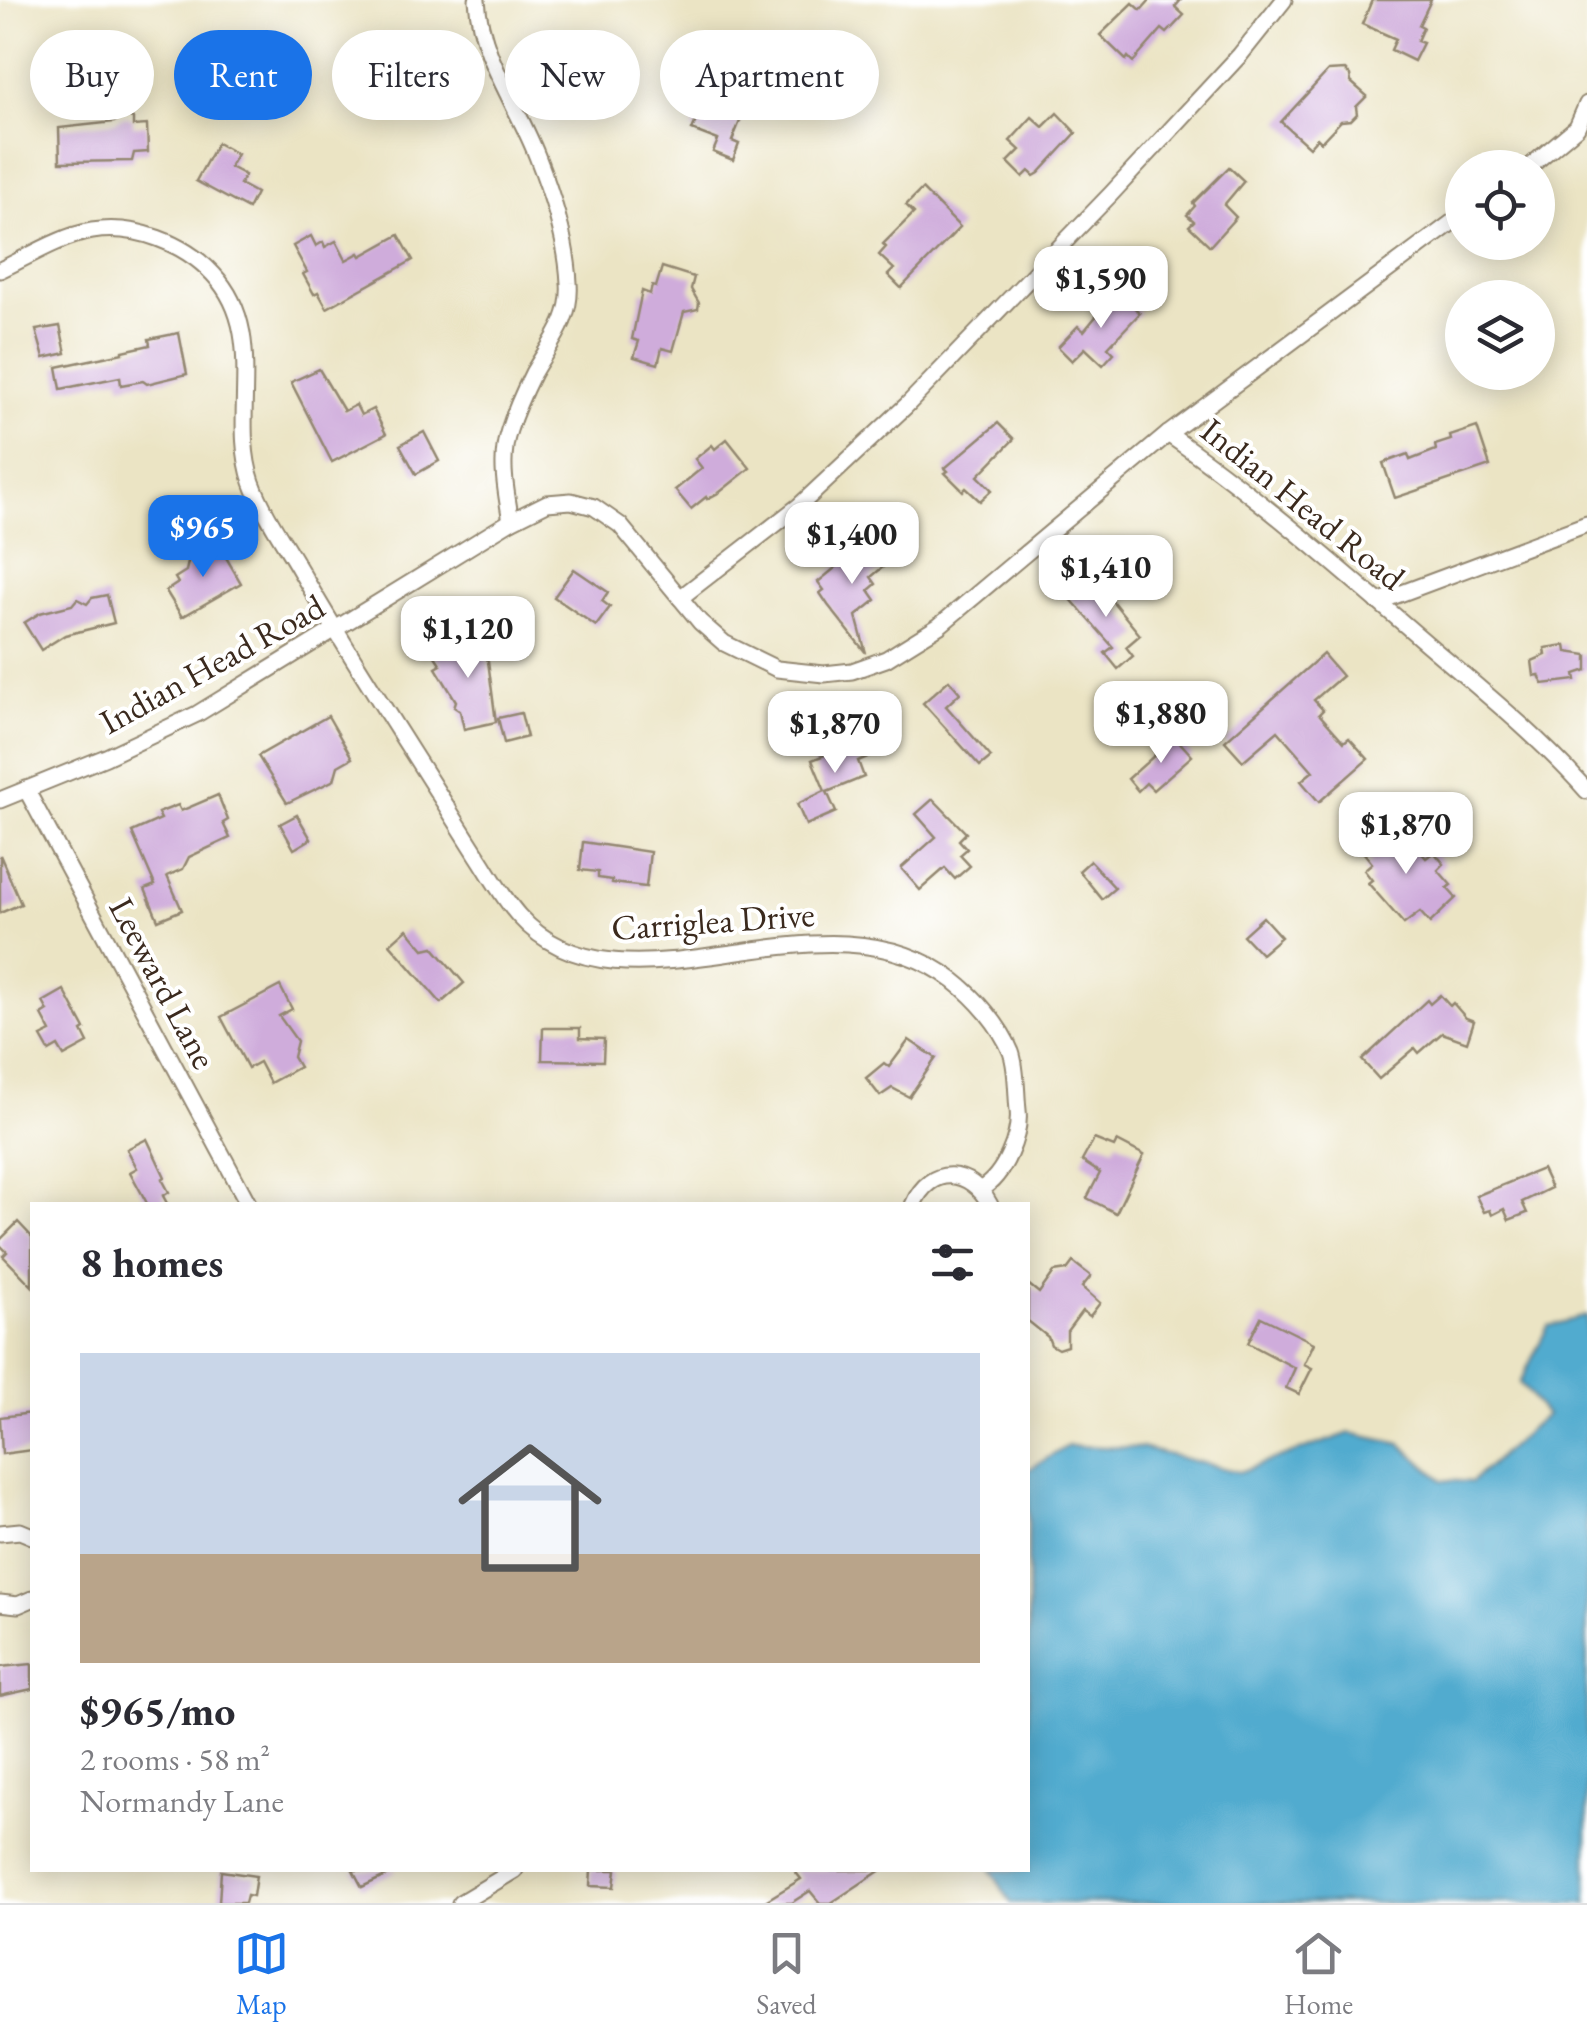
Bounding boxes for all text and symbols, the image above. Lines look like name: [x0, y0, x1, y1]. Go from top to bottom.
chip: Buy: [30, 30, 154, 120]
chip: Rent: [174, 30, 312, 120]
chip: Filters: [332, 30, 485, 120]
chip: New: [505, 30, 640, 120]
chip: Apartment: [660, 30, 879, 120]
map controls: [1445, 150, 1555, 390]
button: locate: [1445, 150, 1555, 260]
pin: $1,590: [1020, 246, 1182, 331]
text: $1,590: [1056, 257, 1146, 299]
button: layers: [1445, 280, 1555, 390]
street label: Indian Head Road: [1192, 407, 1415, 600]
pin: $965: [144, 495, 262, 580]
pin: $1,400: [771, 502, 933, 587]
text: $965: [170, 506, 236, 548]
text: $1,400: [807, 513, 897, 555]
pin: $1,410: [1025, 535, 1187, 620]
text: $1,410: [1061, 546, 1151, 588]
street label: Indian Head Road: [92, 583, 332, 744]
pin: $1,120: [387, 596, 549, 681]
text: $1,120: [423, 607, 513, 649]
pin: $1,880: [1080, 681, 1242, 766]
pin: $1,870: [754, 691, 916, 776]
text: $1,880: [1116, 692, 1206, 734]
text: $1,870: [790, 702, 880, 744]
pin: $1,870: [1325, 792, 1487, 877]
text: $1,870: [1361, 803, 1451, 845]
street label: Leeward Lane: [100, 889, 227, 1076]
street label: Carriglea Drive: [610, 891, 816, 950]
text: 8 homes: [80, 1235, 223, 1290]
icon: filters: [925, 1235, 980, 1290]
icon: home: [440, 1418, 620, 1598]
text: $965/mo: [80, 1683, 236, 1738]
text: 2 rooms · 58 m²: [80, 1738, 270, 1780]
text: Normandy Lane: [80, 1780, 284, 1822]
tab: Map: [234, 1926, 289, 2022]
tab: Saved: [756, 1926, 816, 2022]
tab: Home: [1284, 1926, 1353, 2022]

